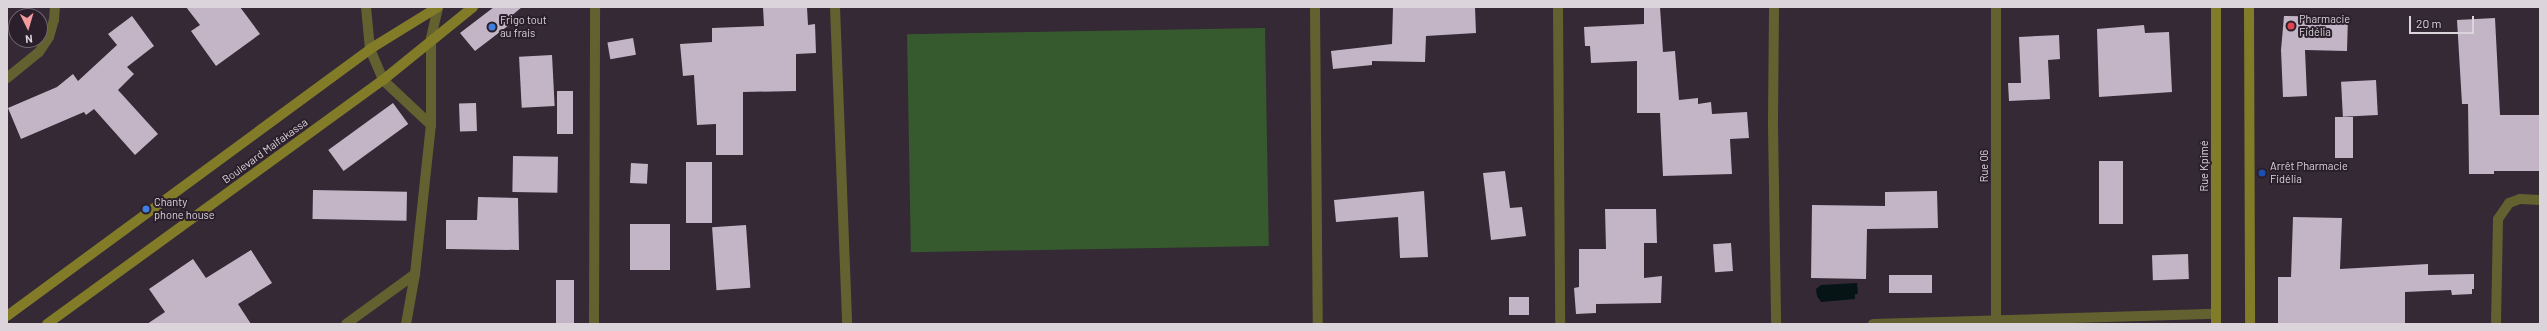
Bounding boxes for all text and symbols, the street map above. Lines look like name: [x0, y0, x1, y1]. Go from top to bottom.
north arrow: [8, 8, 48, 48]
scale bar: [2411, 8, 2476, 34]
place label: Pharmacie Fidélia: [2299, 13, 2350, 39]
place label: Frigo tout au frais: [500, 14, 547, 40]
text: 20 m: [2416, 16, 2442, 30]
marker: Pharmacie Fidélia: [2286, 21, 2296, 31]
marker: Frigo tout au frais: [487, 22, 497, 32]
text: N: [25, 33, 33, 46]
street label: Boulevard Malfakassa: [220, 116, 310, 186]
street label: Rue Kpimé: [2197, 140, 2211, 192]
street label: Rue 06: [1977, 150, 1991, 182]
place label: Arrêt Pharmacie Fidélia: [2270, 160, 2348, 186]
marker: Arrêt Pharmacie Fidélia: [2257, 168, 2267, 178]
place label: Chanty phone house: [154, 196, 215, 222]
marker: Chanty phone house: [141, 204, 151, 214]

